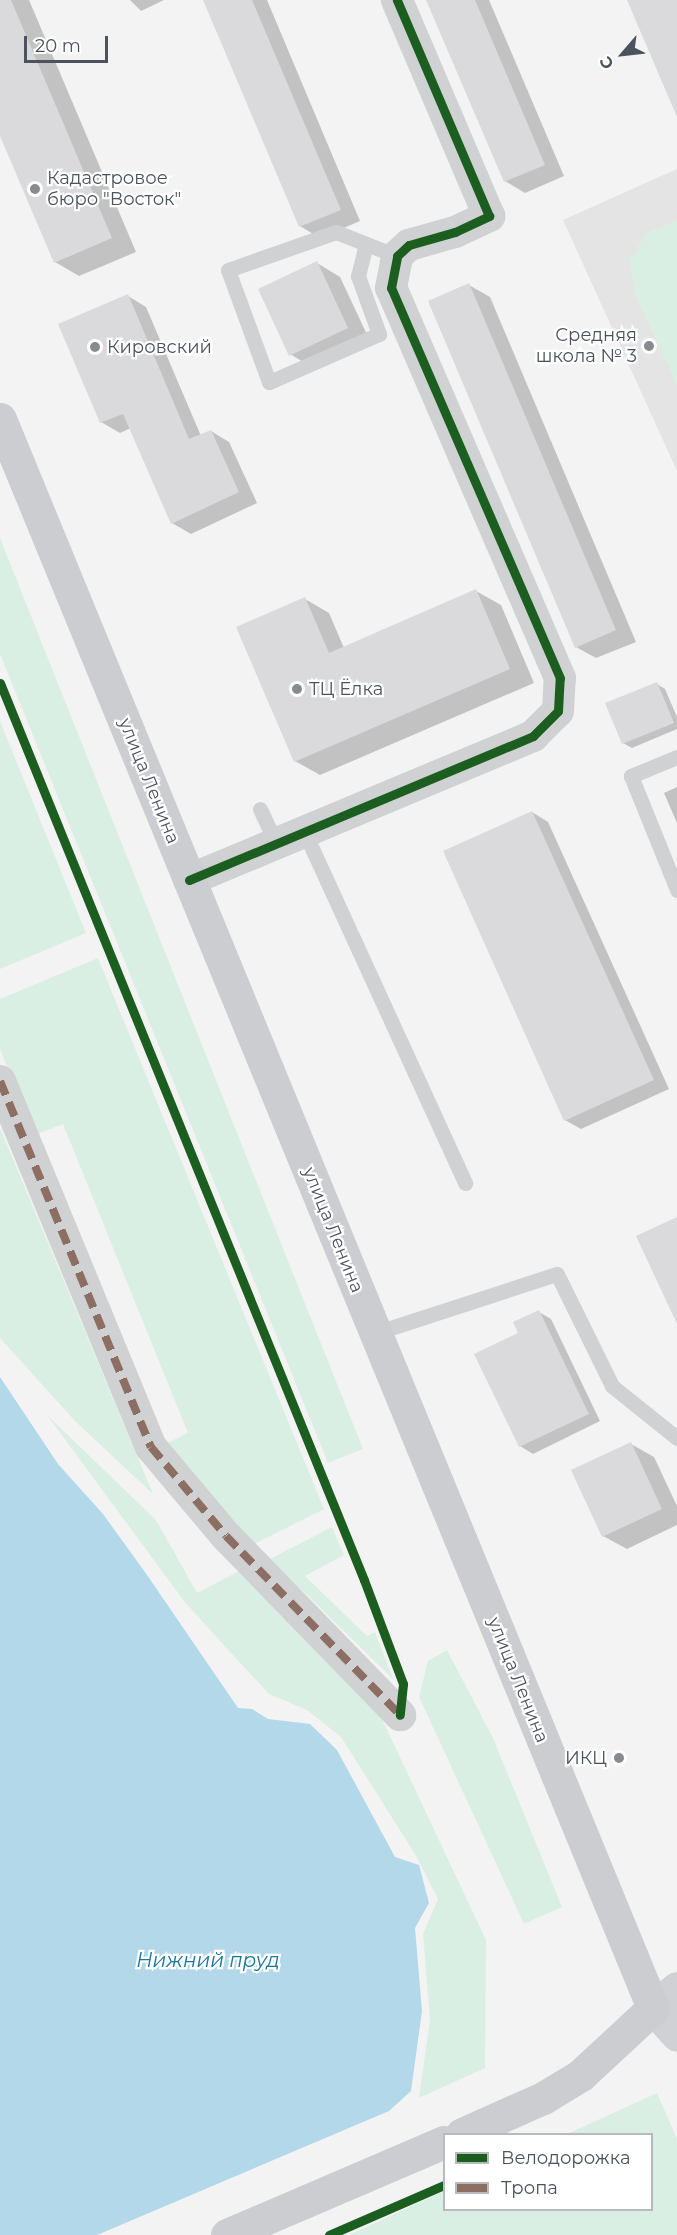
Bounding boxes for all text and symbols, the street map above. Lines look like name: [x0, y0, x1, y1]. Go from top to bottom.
scale bar: [27, 24, 111, 62]
north arrow: [593, 24, 653, 84]
text: 20 m: [35, 35, 81, 57]
text: С: [596, 53, 618, 72]
place label: Кадастровое бюро "Восток": [47, 168, 181, 210]
marker: Кадастровое бюро "Восток": [28, 182, 42, 196]
place label: Средняя школа № 3: [536, 325, 637, 368]
place label: Кировский: [107, 336, 212, 358]
marker: Средняя школа № 3: [642, 339, 656, 353]
marker: Кировский: [88, 340, 102, 354]
place label: ТЦ Ёлка: [309, 678, 383, 700]
marker: ТЦ Ёлка: [290, 682, 304, 696]
street label: улица Ленина: [114, 715, 184, 847]
street label: улица Ленина: [298, 1164, 368, 1296]
street label: улица Ленина: [483, 1614, 553, 1746]
place label: ИКЦ: [565, 1747, 607, 1769]
marker: ИКЦ: [612, 1751, 626, 1765]
water label: Нижний пруд: [136, 1948, 280, 1972]
legend: [443, 2133, 653, 2211]
text: Велодорожка: [501, 2147, 630, 2169]
text: Тропа: [501, 2177, 558, 2199]

